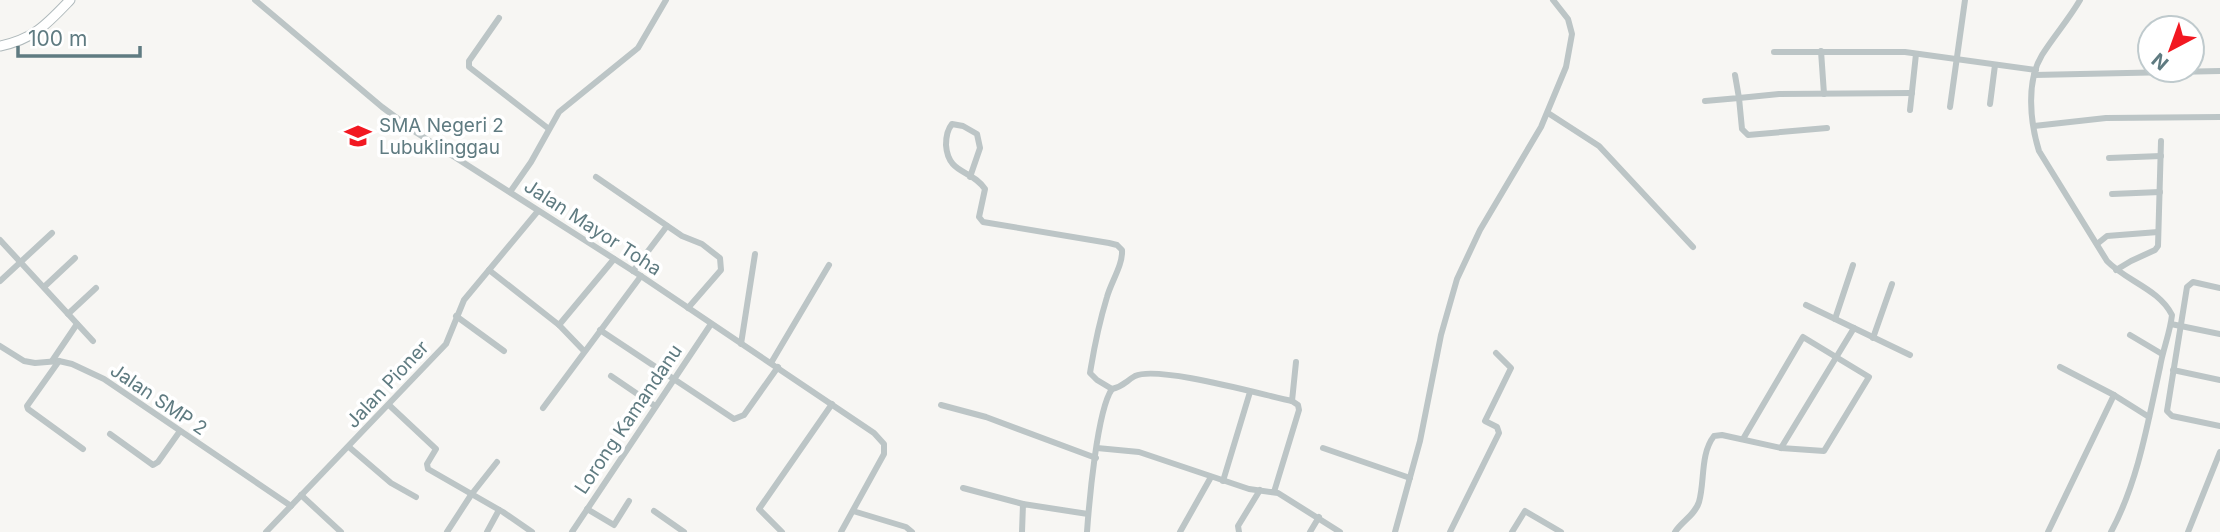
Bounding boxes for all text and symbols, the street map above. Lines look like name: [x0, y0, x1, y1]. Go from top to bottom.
scale bar: [18, 14, 140, 58]
north arrow: [2136, 14, 2206, 84]
text: 100 m: [28, 26, 87, 51]
text: N: [2147, 48, 2173, 75]
place label: SMA Negeri 2 Lubuklinggau: [379, 114, 504, 159]
school or university icon: SMA Negeri 2 Lubuklinggau: [343, 121, 373, 151]
street label: Jalan Mayor Toha: [520, 174, 666, 280]
street label: Jalan Pioner: [341, 336, 434, 433]
street label: Lorong Kamandanu: [570, 340, 687, 498]
street label: Jalan SMP 2: [106, 359, 211, 440]

